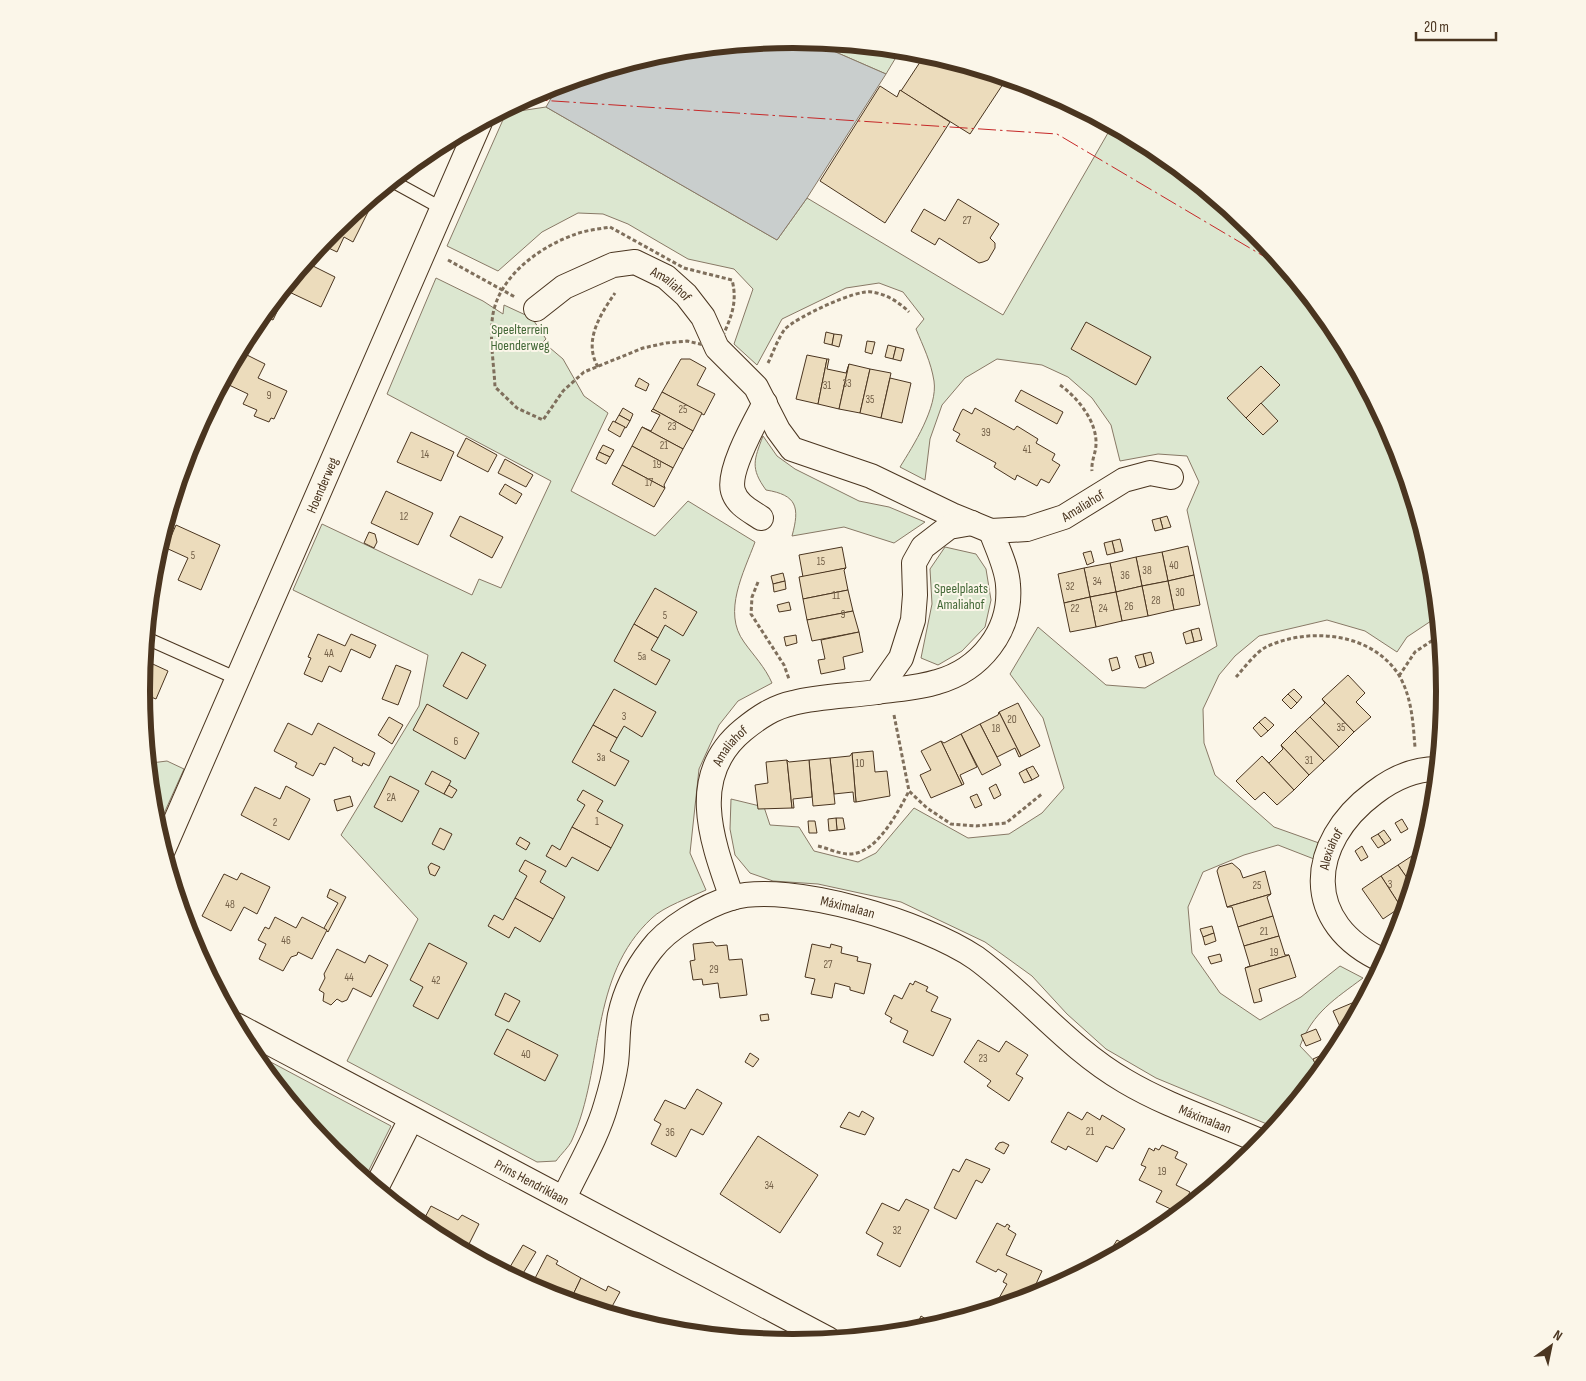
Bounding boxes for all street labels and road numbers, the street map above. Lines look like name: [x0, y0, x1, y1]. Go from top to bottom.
street label: Amaliahof: [647, 263, 696, 305]
street label: Hoenderweg: [303, 454, 342, 516]
street label: Amaliahof: [1058, 486, 1108, 526]
street label: Amaliahof: [708, 721, 752, 770]
street label: Alexiahof: [1315, 824, 1347, 872]
street label: Máximalaan: [819, 892, 877, 922]
street label: Máximalaan: [1176, 1101, 1234, 1137]
street label: Prins Hendriklaan: [492, 1156, 572, 1209]

